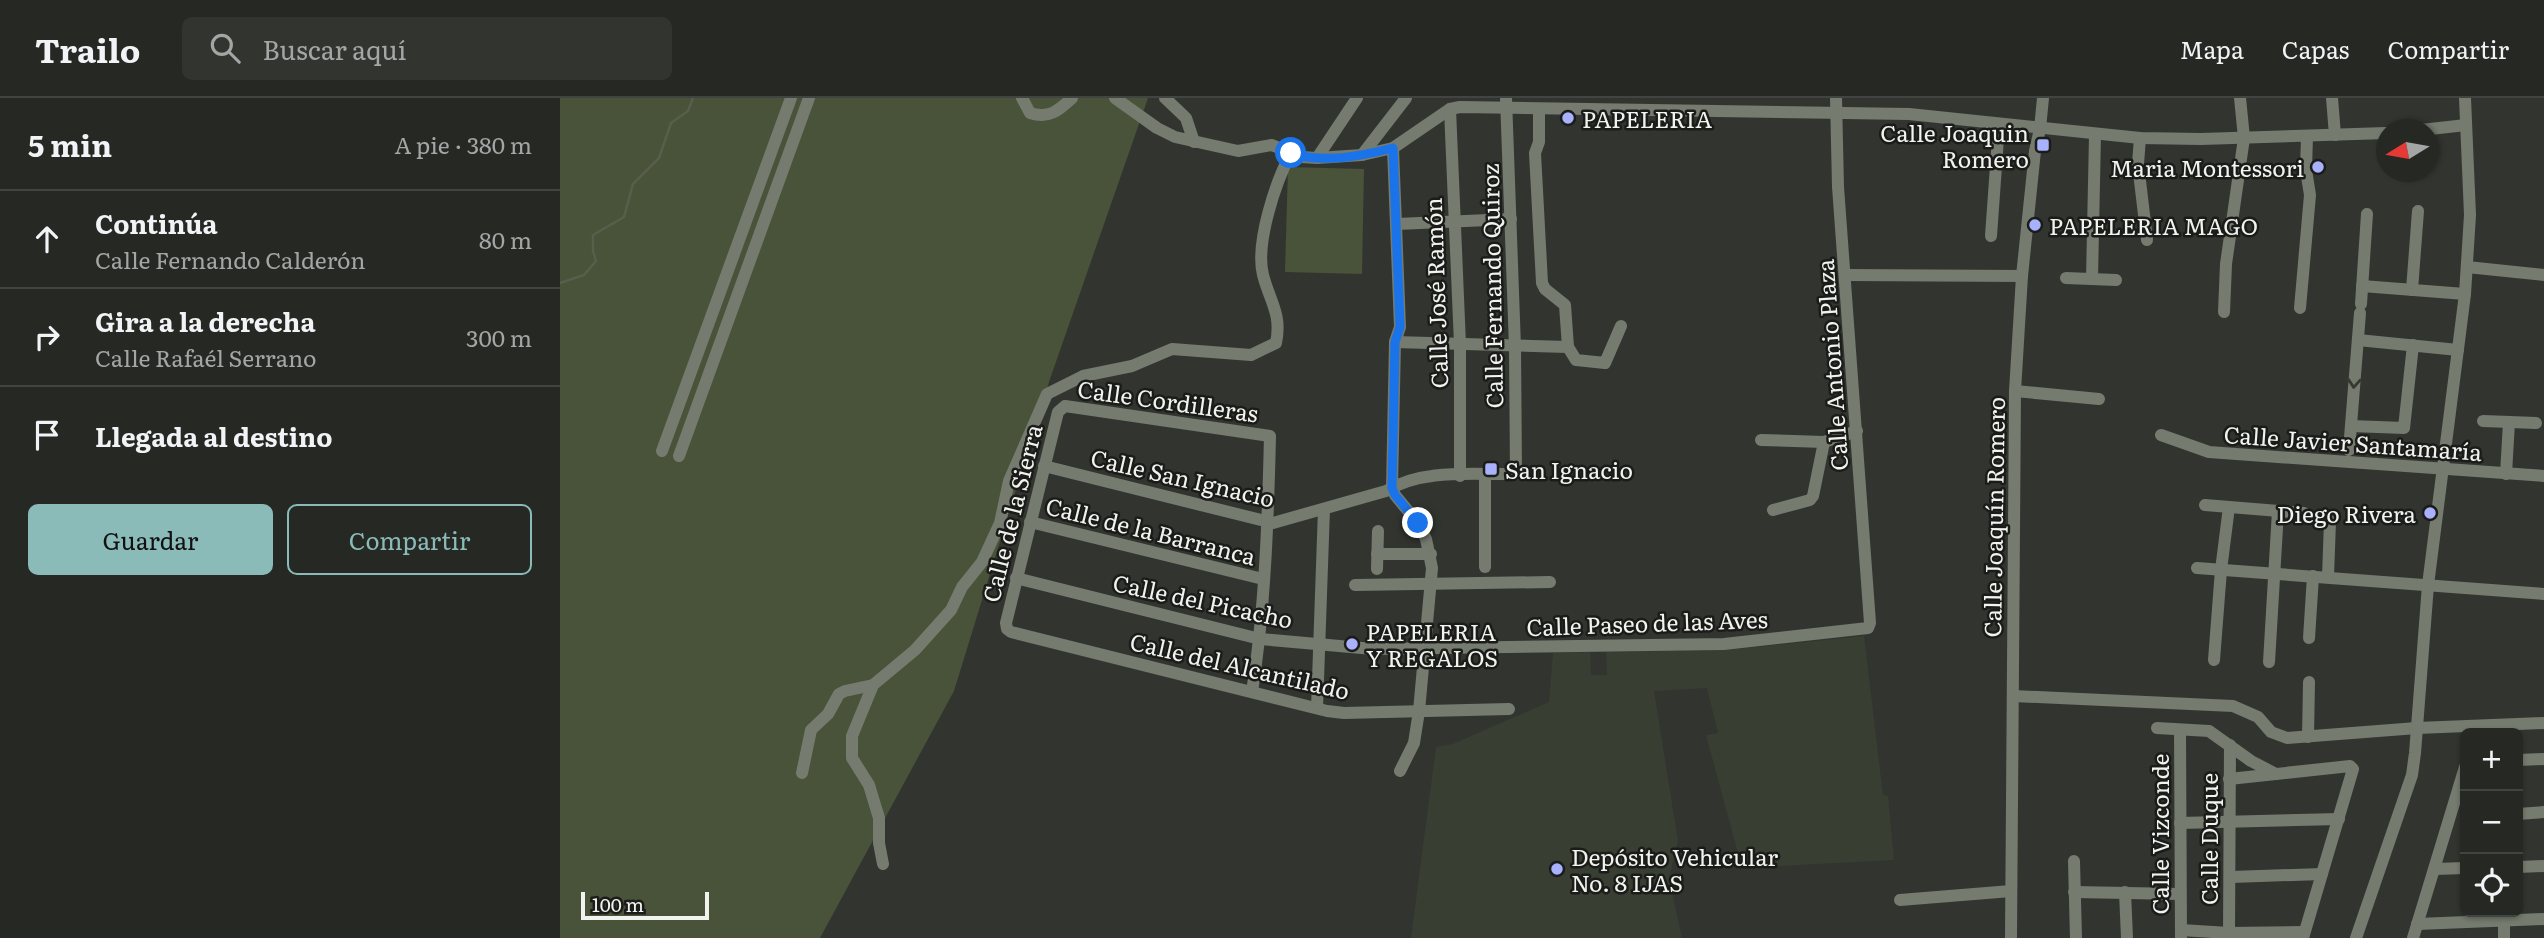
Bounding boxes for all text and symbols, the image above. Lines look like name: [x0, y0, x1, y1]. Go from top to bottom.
search box: [182, 17, 672, 80]
text: Trailo: [35, 24, 140, 73]
icon: search: [206, 29, 244, 67]
text: Buscar aquí: [262, 29, 406, 68]
text: Mapa: [2180, 31, 2244, 66]
text: Capas: [2282, 31, 2349, 66]
text: Compartir: [2387, 31, 2509, 66]
place label: PAPELERIA: [1582, 101, 1712, 135]
marker: PAPELERIA: [1560, 110, 1576, 126]
place label: Calle Joaquin Romero: [1880, 115, 2029, 175]
north arrow: [2376, 119, 2439, 182]
text: 5 min: [28, 122, 112, 166]
text: A pie · 380 m: [395, 127, 532, 161]
route start: [1275, 137, 1306, 168]
marker: Calle Joaquin Romero: [2035, 137, 2051, 153]
place label: Maria Montessori: [2110, 150, 2304, 184]
marker: Maria Montessori: [2310, 159, 2326, 175]
street label: Calle Fernando Quiroz: [1472, 163, 1510, 409]
street label: Calle José Ramón: [1415, 197, 1455, 389]
text: Continúa: [95, 203, 218, 242]
place label: PAPELERIA MAGO: [2049, 208, 2258, 242]
marker: PAPELERIA MAGO: [2027, 217, 2043, 233]
icon: ahead: [28, 220, 66, 258]
text: 80 m: [479, 222, 532, 256]
text: Calle Fernando Calderón: [95, 242, 366, 276]
street label: Calle Antonio Plaza: [1807, 258, 1855, 472]
text: Gira a la derecha: [95, 301, 315, 340]
icon: right: [28, 318, 66, 356]
text: 300 m: [466, 320, 532, 354]
text: Calle Rafaél Serrano: [95, 340, 316, 374]
street label: Calle Cordilleras: [1076, 371, 1260, 429]
one-way arrow: [2347, 378, 2362, 389]
street label: Calle Joaquín Romero: [1974, 396, 2012, 638]
icon: arrive: [28, 416, 66, 454]
text: Llegada al destino: [95, 416, 332, 455]
street label: Calle Javier Santamaría: [2223, 416, 2484, 468]
street label: Calle de la Sierra: [972, 420, 1050, 606]
street label: Calle San Ignacio: [1088, 439, 1278, 515]
place label: San Ignacio: [1505, 452, 1633, 486]
marker: San Ignacio: [1483, 461, 1499, 477]
street label: Calle de la Barranca: [1042, 487, 1260, 573]
place label: Diego Rivera: [2277, 496, 2417, 530]
button: Guardar: [28, 504, 273, 575]
button: Compartir: [287, 504, 532, 575]
marker: Diego Rivera: [2422, 505, 2438, 521]
route end: [1402, 507, 1433, 538]
street label: Calle del Picacho: [1110, 564, 1296, 636]
street label: Calle Paseo de las Aves: [1526, 601, 1768, 643]
place label: PAPELERIA Y REGALOS: [1366, 614, 1498, 674]
street label: Calle del Alcantilado: [1127, 623, 1353, 707]
marker: PAPELERIA Y REGALOS: [1344, 636, 1360, 652]
map controls: [2460, 728, 2523, 917]
button: +: [2460, 728, 2523, 791]
street label: Calle Vizconde: [2142, 753, 2176, 914]
street label: Calle Duque: [2191, 773, 2225, 905]
button: −: [2460, 791, 2523, 854]
place label: Depósito Vehicular No. 8 IJAS: [1571, 839, 1778, 899]
button: locate: [2460, 854, 2523, 917]
marker: Depósito Vehicular No. 8 IJAS: [1549, 861, 1565, 877]
scale bar: [581, 889, 709, 921]
text: 100 m: [592, 890, 644, 918]

